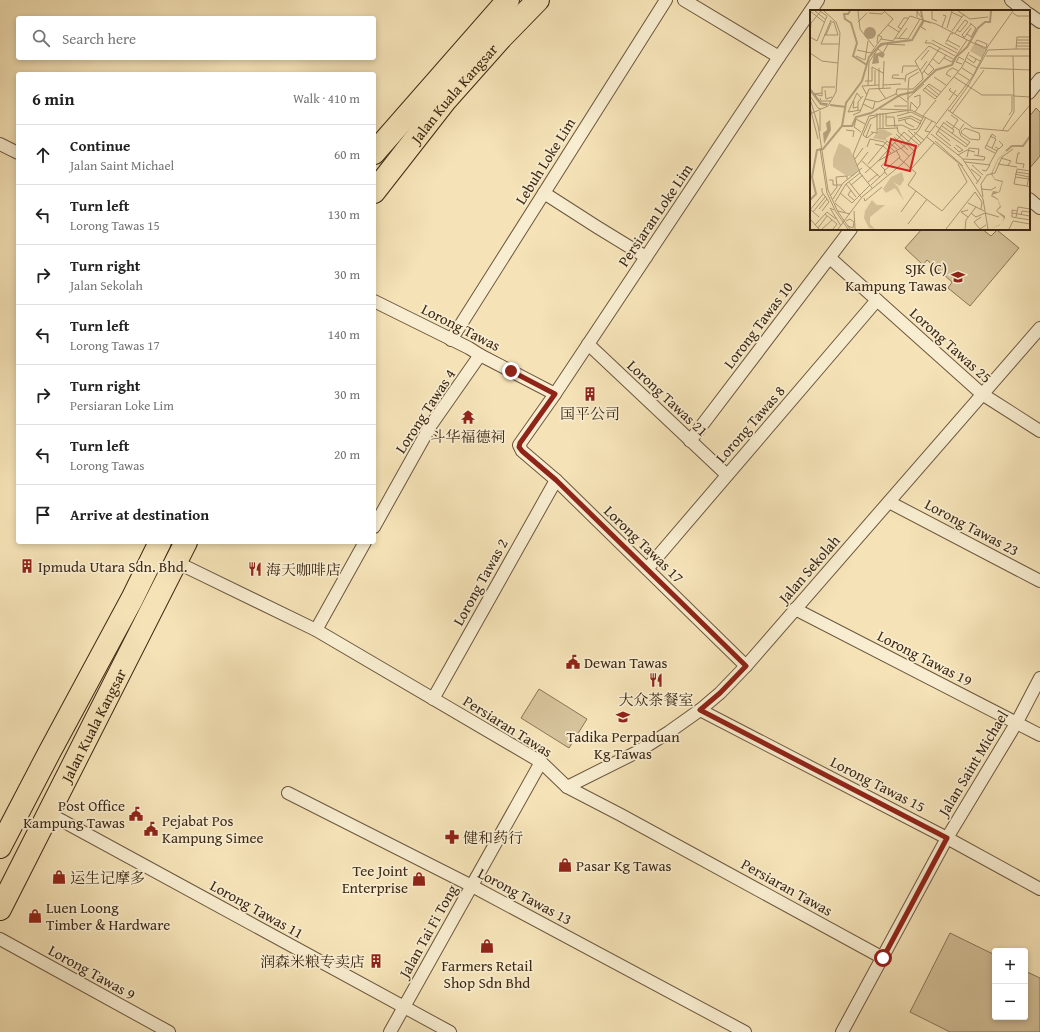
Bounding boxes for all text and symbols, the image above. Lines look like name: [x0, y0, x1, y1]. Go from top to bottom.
inset map: [810, 10, 1030, 230]
search box: [16, 16, 376, 60]
icon: search: [30, 27, 52, 49]
text: Search here: [62, 28, 136, 49]
street label: Jalan Kuala Kangsar: [404, 39, 502, 149]
text: 6 min: [32, 86, 74, 111]
text: Walk · 410 m: [293, 89, 360, 108]
street label: Lebuh Loke Lim: [510, 113, 580, 208]
text: Continue: [70, 135, 131, 156]
icon: ahead: [32, 144, 54, 166]
text: 60 m: [334, 145, 360, 164]
text: Jalan Saint Michael: [70, 156, 174, 175]
street label: Persiaran Loke Lim: [613, 159, 698, 271]
text: Turn left: [70, 195, 129, 216]
icon: left: [32, 204, 54, 226]
text: 130 m: [328, 205, 360, 224]
text: Lorong Tawas 15: [70, 216, 160, 235]
text: Turn right: [70, 255, 141, 276]
place label: SJK (C) Kampung Tawas: [845, 258, 947, 296]
icon: right: [32, 264, 54, 286]
text: 30 m: [334, 265, 360, 284]
school or university icon: SJK (C) Kampung Tawas: [950, 269, 966, 285]
text: Jalan Sekolah: [70, 276, 143, 295]
street label: Lorong Tawas 10: [718, 277, 798, 373]
street label: Lorong Tawas: [418, 298, 504, 356]
street label: Lorong Tawas 25: [905, 303, 997, 387]
text: Turn left: [70, 315, 129, 336]
icon: left: [32, 324, 54, 346]
text: 140 m: [328, 325, 360, 344]
text: Lorong Tawas 17: [70, 336, 160, 355]
street label: Lorong Tawas 21: [623, 355, 713, 441]
route end: [502, 362, 520, 380]
street label: Lorong Tawas 4: [390, 365, 460, 457]
text: Turn right: [70, 375, 141, 396]
street label: Lorong Tawas 8: [710, 381, 790, 467]
icon: right: [32, 384, 54, 406]
text: 30 m: [334, 385, 360, 404]
building icon: 国平公司: [582, 386, 598, 402]
text: Persiaran Loke Lim: [70, 396, 174, 415]
place label: 国平公司: [560, 403, 620, 424]
temple icon: 斗华福德祠: [460, 409, 476, 425]
place label: 斗华福德祠: [430, 426, 506, 447]
text: Turn left: [70, 435, 129, 456]
icon: left: [32, 444, 54, 466]
text: 20 m: [334, 445, 360, 464]
text: Lorong Tawas: [70, 456, 144, 475]
street label: Lorong Tawas 23: [921, 493, 1023, 561]
street label: Lorong Tawas 17: [599, 500, 689, 588]
icon: arrive: [32, 504, 54, 526]
text: Arrive at destination: [70, 504, 209, 525]
street label: Jalan Sekolah: [772, 530, 845, 609]
street label: Lorong Tawas 2: [447, 535, 513, 629]
place label: Ipmuda Utara Sdn. Bhd.: [38, 556, 187, 577]
building icon: Ipmuda Utara Sdn. Bhd.: [19, 558, 35, 574]
place label: 海天咖啡店: [266, 559, 341, 580]
restaurant icon: 海天咖啡店: [247, 561, 263, 577]
street label: Lorong Tawas 19: [874, 625, 976, 691]
place label: Dewan Tawas: [584, 652, 668, 673]
public building icon: Dewan Tawas: [565, 654, 581, 670]
street label: Jalan Kuala Kangsar: [55, 665, 131, 787]
restaurant icon: 大众茶餐室: [648, 672, 664, 688]
place label: 大众茶餐室: [618, 689, 694, 710]
street label: Persiaran Tawas: [459, 690, 557, 762]
street label: Jalan Saint Michael: [932, 706, 1013, 822]
school or university icon: Tadika Perpaduan Kg Tawas: [615, 709, 631, 725]
place label: Tadika Perpaduan Kg Tawas: [566, 726, 680, 764]
street label: Lorong Tawas 15: [827, 751, 929, 817]
place label: Post Office Kampung Tawas: [23, 795, 125, 833]
public building icon: Post Office Kampung Tawas: [128, 806, 144, 822]
place label: Pejabat Pos Kampung Simee: [162, 810, 263, 848]
public building icon: Pejabat Pos Kampung Simee: [143, 821, 159, 837]
place label: 健和药行: [463, 827, 523, 848]
pharmacy icon: 健和药行: [444, 829, 460, 845]
street label: Persiaran Tawas: [738, 853, 837, 921]
place label: Pasar Kg Tawas: [576, 855, 672, 876]
shop icon: Pasar Kg Tawas: [557, 857, 573, 873]
place label: Tee Joint Enterprise: [342, 860, 409, 898]
street label: Lorong Tawas 13: [474, 862, 576, 930]
place label: 运生记摩多: [70, 867, 145, 888]
shop icon: 运生记摩多: [51, 869, 67, 885]
shop icon: Tee Joint Enterprise: [411, 871, 427, 887]
street label: Lorong Tawas 11: [207, 875, 307, 943]
street label: Jalan Tai Fi Tong: [393, 880, 463, 983]
place label: Luen Loong Timber & Hardware: [46, 897, 170, 935]
shop icon: Luen Loong Timber & Hardware: [27, 908, 43, 924]
shop icon: Farmers Retail Shop Sdn Bhd: [479, 938, 495, 954]
street label: Lorong Tawas 9: [45, 939, 139, 1005]
map controls: [992, 948, 1028, 1020]
button: +: [992, 948, 1028, 984]
route start: [874, 949, 892, 967]
place label: 润森米粮专卖店: [260, 951, 365, 972]
building icon: 润森米粮专卖店: [368, 953, 384, 969]
place label: Farmers Retail Shop Sdn Bhd: [441, 955, 533, 993]
button: −: [992, 984, 1028, 1020]

